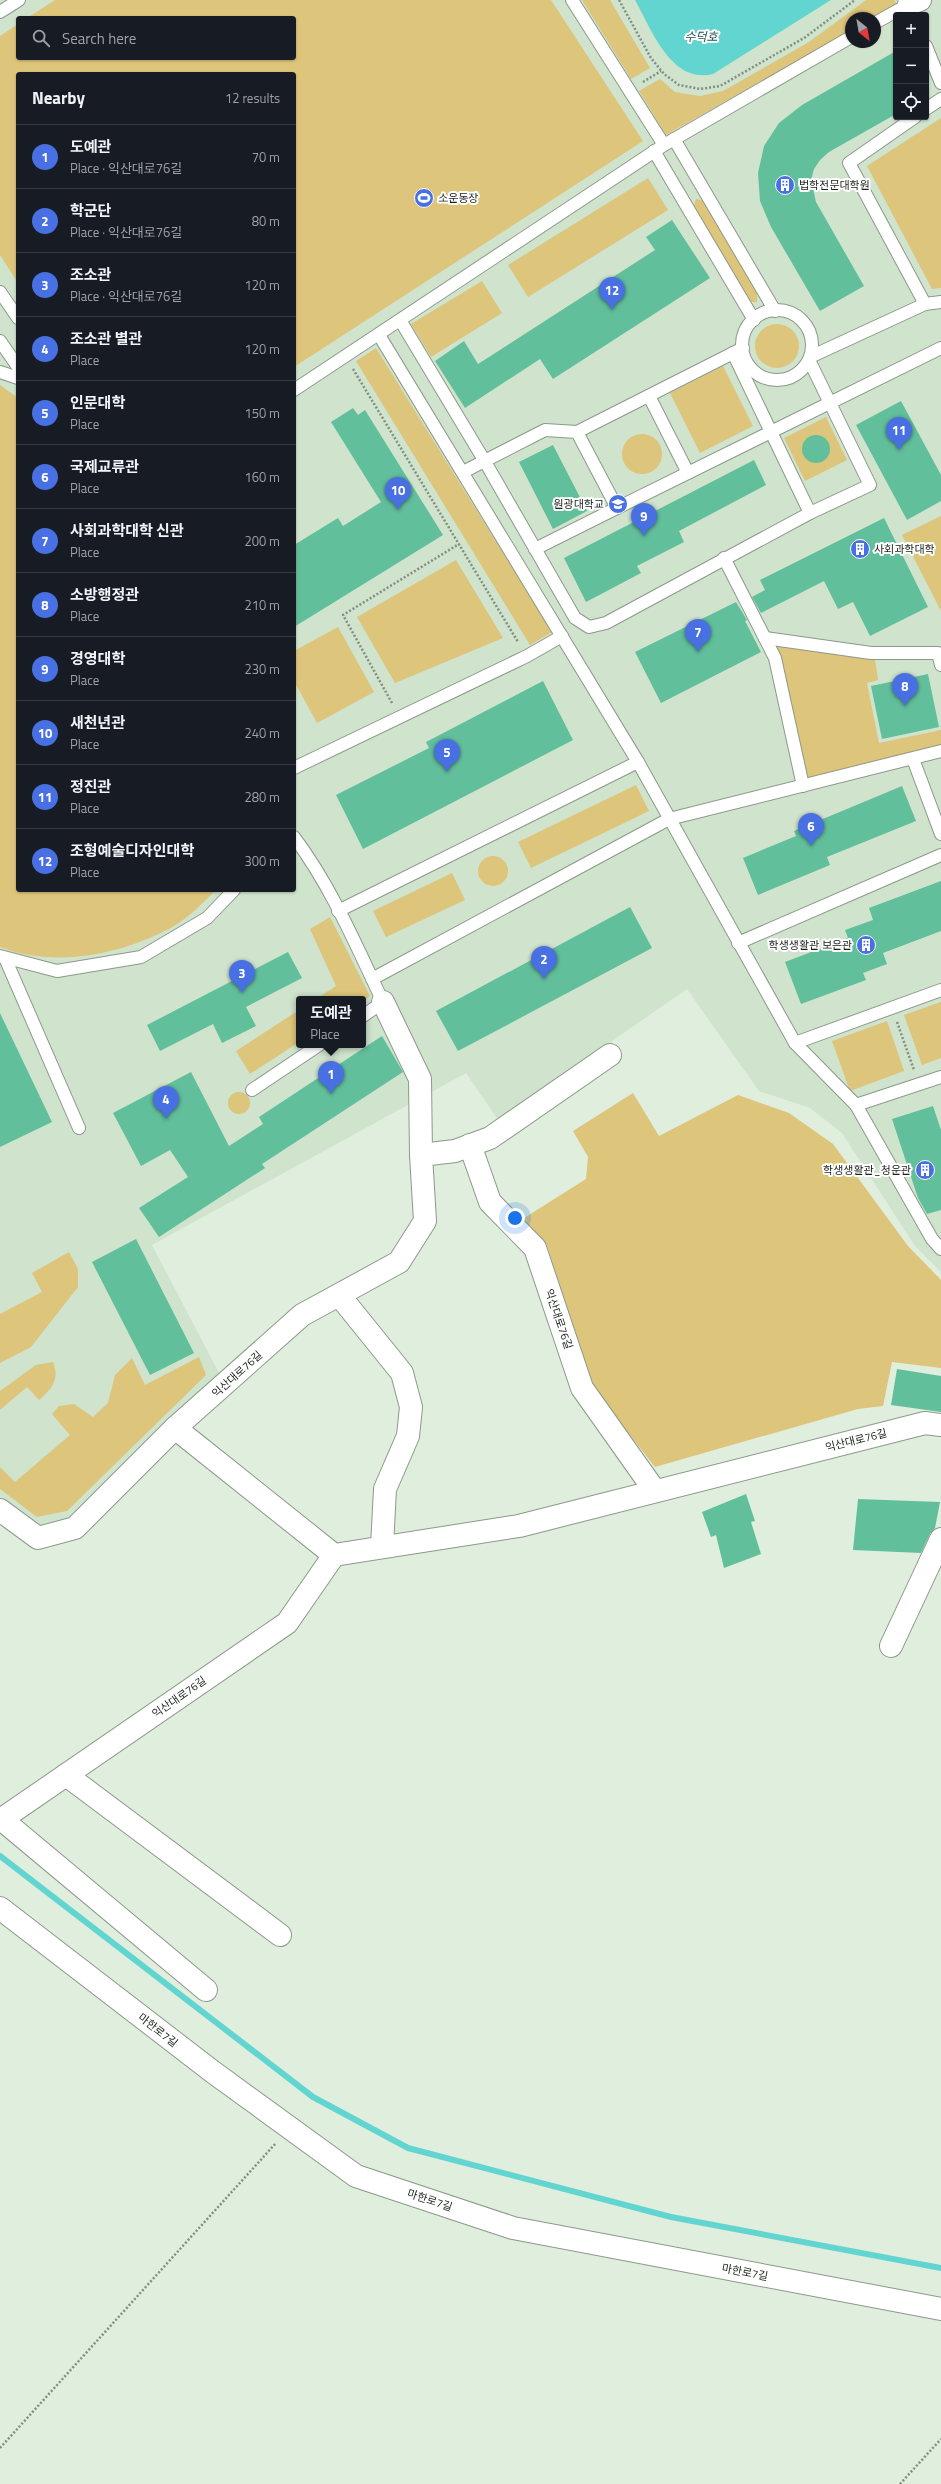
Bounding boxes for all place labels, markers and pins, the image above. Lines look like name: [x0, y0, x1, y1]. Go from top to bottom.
building icon: 법학전문대학원: [774, 174, 796, 196]
place label: 법학전문대학원: [799, 177, 870, 193]
sports icon: 소운동장: [413, 187, 435, 209]
place label: 소운동장: [438, 190, 478, 206]
pin: 12: [599, 277, 625, 310]
pin: 11: [886, 417, 912, 450]
pin: 10: [385, 477, 411, 510]
school or university icon: 원광대학교: [607, 493, 629, 515]
place label: 원광대학교: [553, 496, 604, 512]
pin: 9: [631, 503, 657, 536]
building icon: 사회과학대학: [849, 538, 871, 560]
place label: 사회과학대학: [874, 541, 935, 557]
pin: 7: [685, 619, 711, 652]
pin: 8: [892, 673, 918, 706]
pin: 5: [434, 739, 460, 772]
pin: 6: [798, 813, 824, 846]
building icon: 학생생활관 보은관: [855, 934, 877, 956]
place label: 학생생활관 보은관: [769, 937, 852, 953]
pin: 2: [531, 946, 557, 979]
pin: 3: [229, 960, 255, 993]
pin: 1: [318, 1061, 344, 1094]
pin: 4: [153, 1086, 179, 1119]
building icon: 학생생활관_청운관: [914, 1159, 936, 1181]
place label: 학생생활관_청운관: [823, 1162, 911, 1178]

